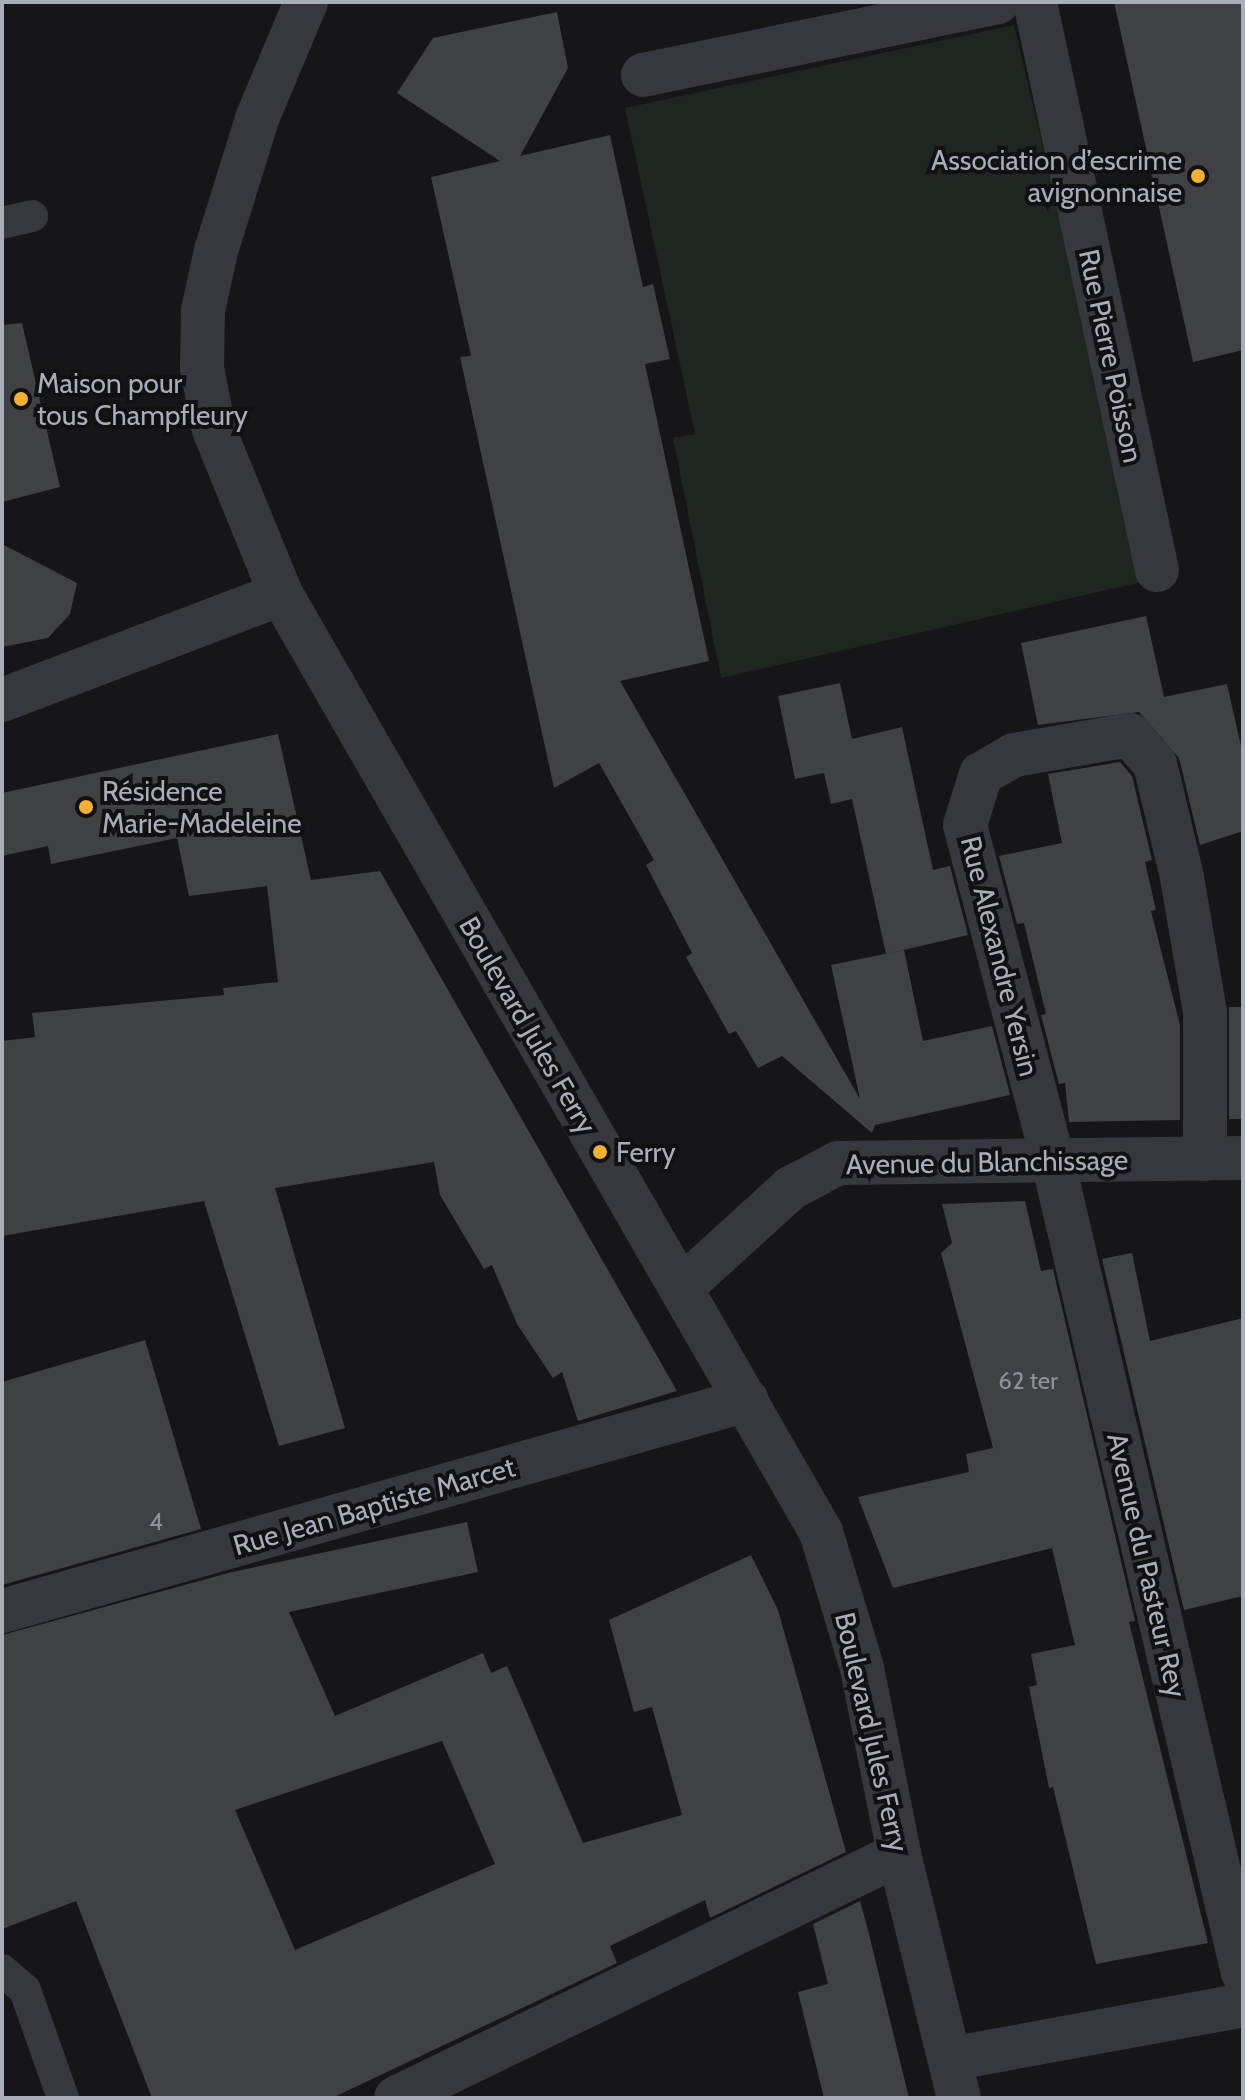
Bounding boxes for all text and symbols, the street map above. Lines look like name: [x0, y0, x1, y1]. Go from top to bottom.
place label: Association d’escrime avignonnaise: [931, 143, 1182, 209]
marker: Association d’escrime avignonnaise: [1189, 167, 1207, 185]
street label: Rue Pierre Poisson: [1072, 246, 1150, 466]
place label: Maison pour tous Champfleury: [37, 366, 248, 432]
marker: Maison pour tous Champfleury: [12, 390, 30, 408]
place label: Résidence Marie-Madeleine: [102, 774, 302, 840]
marker: Résidence Marie-Madeleine: [77, 798, 95, 816]
street label: Rue Alexandre Yersin: [954, 832, 1046, 1080]
street label: Boulevard Jules Ferry: [452, 911, 604, 1139]
place label: Ferry: [616, 1135, 676, 1169]
marker: Ferry: [591, 1143, 609, 1161]
street label: Avenue du Blanchissage: [845, 1143, 1129, 1181]
house number: 62 ter: [998, 1367, 1058, 1395]
street label: Avenue du Pasteur Rey: [1100, 1429, 1194, 1701]
street label: Rue Jean Baptiste Marcet: [229, 1450, 519, 1562]
house number: 4: [149, 1508, 163, 1536]
street label: Boulevard Jules Ferry: [828, 1609, 916, 1855]

